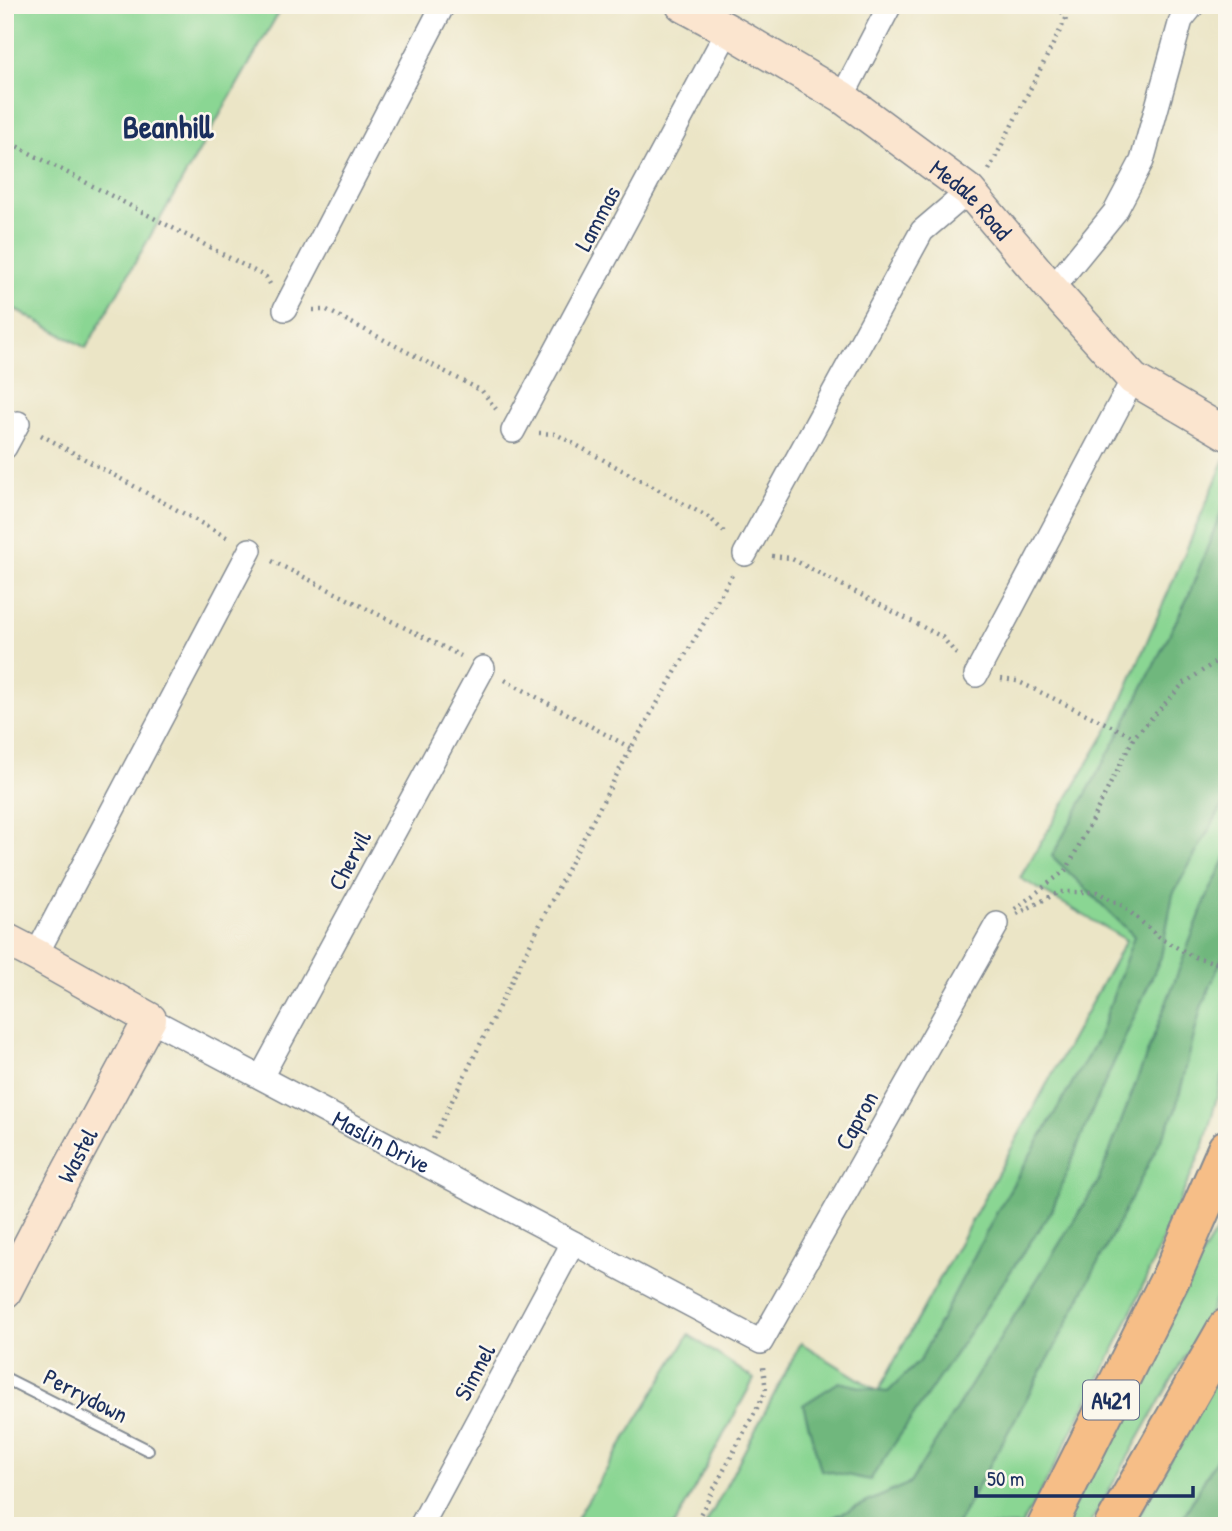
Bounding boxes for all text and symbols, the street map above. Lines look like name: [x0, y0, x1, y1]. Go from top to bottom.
district label: Beanhill: [123, 105, 214, 148]
street label: Medale Road: [924, 152, 1019, 246]
street label: Lammas: [567, 180, 627, 256]
street label: Chervil: [320, 824, 378, 895]
street label: Capron: [827, 1085, 885, 1155]
street label: Maslin Drive: [327, 1102, 436, 1181]
street label: Wastel: [49, 1122, 105, 1188]
street label: Simnel: [446, 1338, 502, 1406]
street label: Perrydown: [38, 1360, 134, 1430]
road number: A421: [1083, 1380, 1139, 1420]
scale bar: [976, 1454, 1194, 1498]
text: 50 m: [987, 1464, 1024, 1493]

